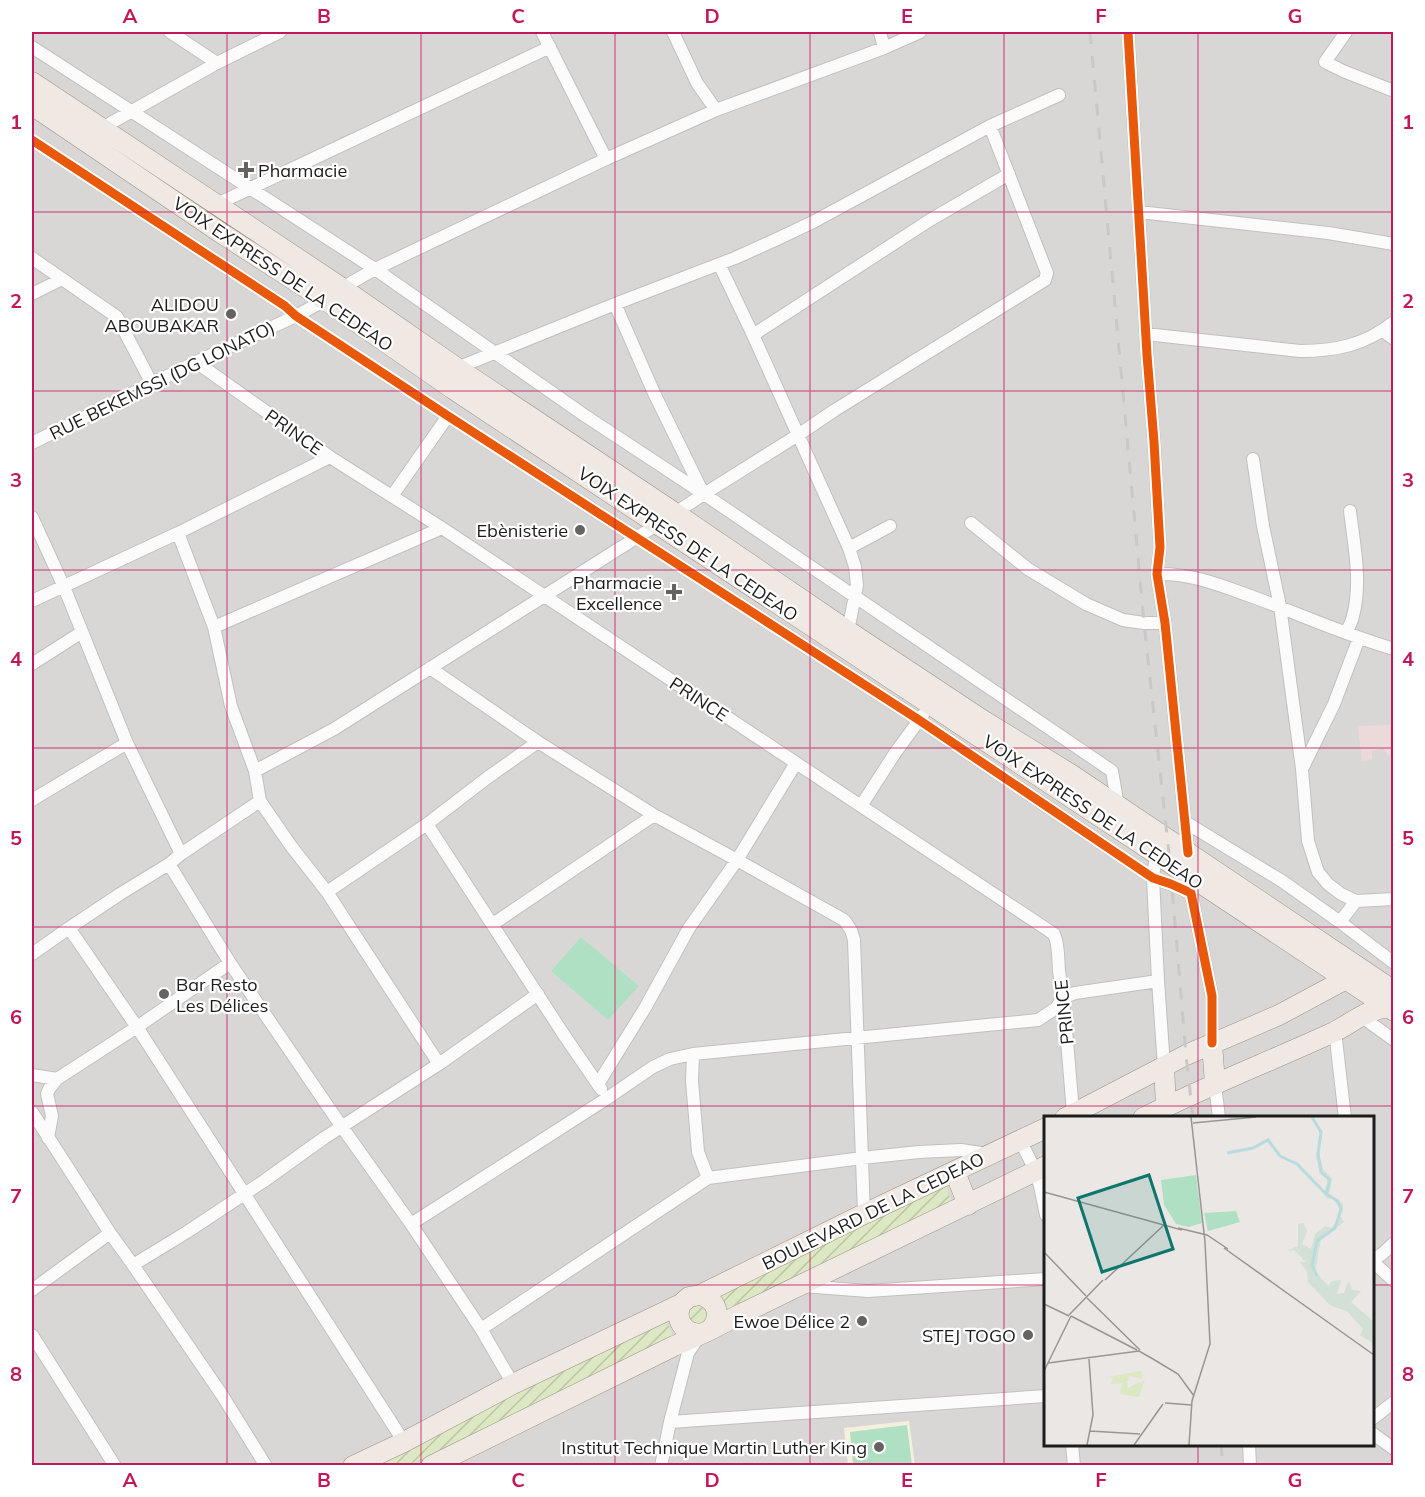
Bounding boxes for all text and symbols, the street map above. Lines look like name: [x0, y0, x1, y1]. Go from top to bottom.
text: A: [123, 3, 138, 28]
text: B: [317, 3, 331, 28]
text: C: [511, 3, 525, 28]
text: D: [704, 3, 720, 28]
text: E: [901, 3, 913, 28]
text: F: [1095, 3, 1107, 28]
text: G: [1288, 3, 1302, 28]
text: 1: [10, 109, 22, 134]
text: 1: [1402, 109, 1414, 134]
place label: Pharmacie: [258, 159, 347, 182]
marker: Pharmacie: [239, 163, 253, 177]
street label: VOIX EXPRESS DE LA CEDEAO: [168, 192, 398, 356]
text: 2: [10, 288, 22, 313]
text: 2: [1402, 288, 1414, 313]
place label: ALIDOU ABOUBAKAR: [105, 293, 219, 337]
marker: ALIDOU ABOUBAKAR: [224, 307, 238, 321]
street label: RUE BEKEMSSI (DG LONATO): [46, 315, 278, 445]
street label: PRINCE: [261, 404, 327, 460]
street label: VOIX EXPRESS DE LA CEDEAO: [573, 462, 803, 626]
text: 3: [10, 467, 22, 492]
text: 3: [1402, 467, 1414, 492]
place label: Ebènisterie: [477, 519, 568, 542]
marker: Ebènisterie: [573, 523, 587, 537]
place label: Pharmacie Excellence: [573, 571, 662, 615]
marker: Pharmacie Excellence: [667, 585, 681, 599]
text: 4: [10, 646, 22, 671]
text: 4: [1402, 646, 1414, 671]
street label: PRINCE: [665, 672, 733, 726]
street label: VOIX EXPRESS DE LA CEDEAO: [978, 730, 1208, 894]
text: 5: [10, 825, 22, 850]
text: 5: [1402, 825, 1414, 850]
place label: Bar Resto Les Délices: [176, 973, 268, 1017]
street label: PRINCE: [1049, 978, 1079, 1046]
marker: Bar Resto Les Délices: [157, 987, 171, 1001]
text: 6: [10, 1004, 22, 1029]
text: 6: [1402, 1004, 1414, 1029]
inset map: [1044, 1116, 1374, 1446]
street label: BOULEVARD DE LA CEDEAO: [758, 1147, 988, 1275]
text: 7: [10, 1183, 22, 1208]
text: 7: [1402, 1183, 1414, 1208]
place label: Ewoe Délice 2: [733, 1310, 850, 1333]
marker: Ewoe Délice 2: [855, 1314, 869, 1328]
place label: STEJ TOGO: [922, 1324, 1016, 1347]
marker: STEJ TOGO: [1021, 1328, 1035, 1342]
text: 8: [10, 1361, 22, 1386]
text: 8: [1402, 1361, 1414, 1386]
place label: Institut Technique Martin Luther King: [561, 1436, 867, 1459]
marker: Institut Technique Martin Luther King: [872, 1440, 886, 1454]
text: A: [123, 1467, 138, 1492]
text: B: [317, 1467, 331, 1492]
text: C: [511, 1467, 525, 1492]
text: D: [704, 1467, 720, 1492]
text: E: [901, 1467, 913, 1492]
text: F: [1095, 1467, 1107, 1492]
text: G: [1288, 1467, 1302, 1492]

